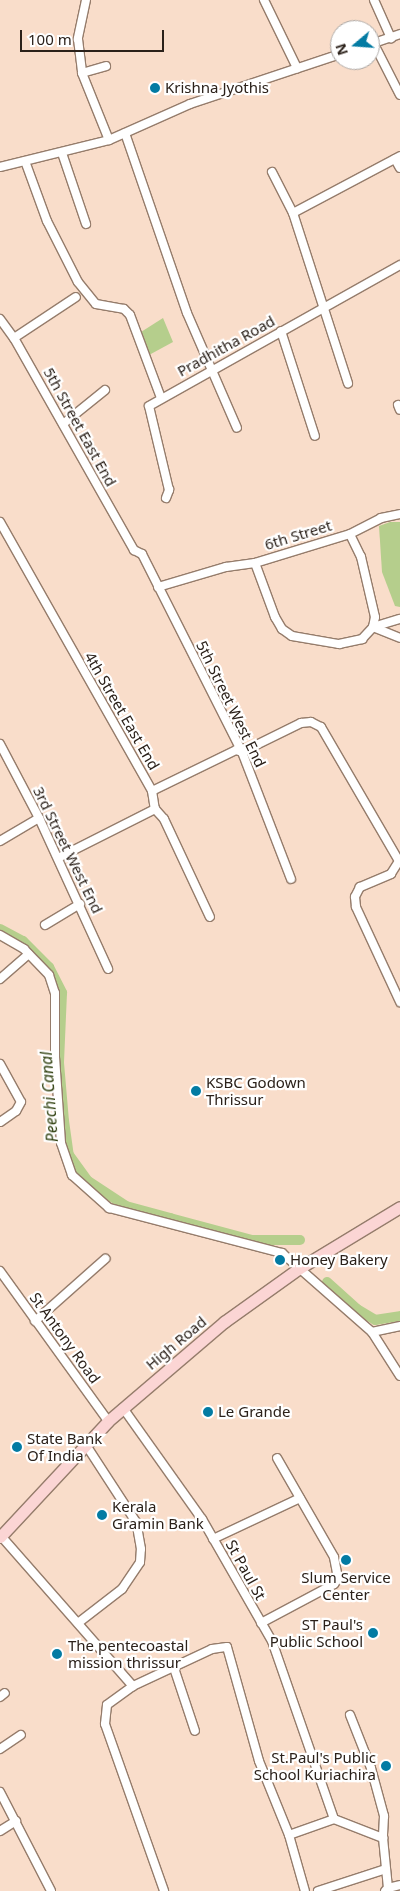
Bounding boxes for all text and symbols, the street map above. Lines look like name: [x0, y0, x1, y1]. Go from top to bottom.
scale bar: [22, 20, 166, 52]
north arrow: [330, 20, 380, 70]
text: 100 m: [28, 29, 72, 49]
text: N: [330, 41, 352, 58]
place label: Krishna Jyothis: [165, 79, 269, 97]
marker: Krishna Jyothis: [149, 82, 161, 94]
street label: Pradhitha Road: [174, 312, 278, 380]
street label: 5th Street East End: [40, 364, 120, 490]
street label: 6th Street: [262, 516, 334, 554]
street label: 5th Street West End: [193, 638, 269, 770]
street label: 4th Street East End: [81, 649, 163, 773]
street label: 3rd Street West End: [29, 784, 107, 916]
water label: Peechi Canal: [36, 1051, 62, 1143]
place label: KSBC Godown Thrissur: [206, 1073, 306, 1108]
marker: KSBC Godown Thrissur: [190, 1085, 202, 1097]
place label: Honey Bakery: [290, 1251, 388, 1269]
marker: Honey Bakery: [274, 1254, 286, 1266]
street label: St Antony Road: [26, 1289, 104, 1387]
street label: High Road: [142, 1313, 210, 1373]
place label: Le Grande: [218, 1403, 290, 1421]
marker: Le Grande: [202, 1406, 214, 1418]
place label: State Bank Of India: [27, 1429, 102, 1464]
marker: State Bank Of India: [11, 1441, 23, 1453]
place label: Kerala Gramin Bank: [112, 1497, 204, 1532]
marker: Kerala Gramin Bank: [96, 1509, 108, 1521]
street label: St Paul St: [222, 1537, 270, 1603]
marker: Slum Service Center: [340, 1554, 352, 1566]
place label: Slum Service Center: [301, 1568, 391, 1603]
place label: ST Paul's Public School: [270, 1615, 363, 1650]
marker: ST Paul's Public School: [367, 1627, 379, 1639]
place label: The pentecoastal mission thrissur: [68, 1636, 188, 1671]
marker: The pentecoastal mission thrissur: [50, 1647, 64, 1661]
place label: St.Paul's Public School Kuriachira: [254, 1748, 376, 1783]
marker: St.Paul's Public School Kuriachira: [380, 1760, 392, 1772]

